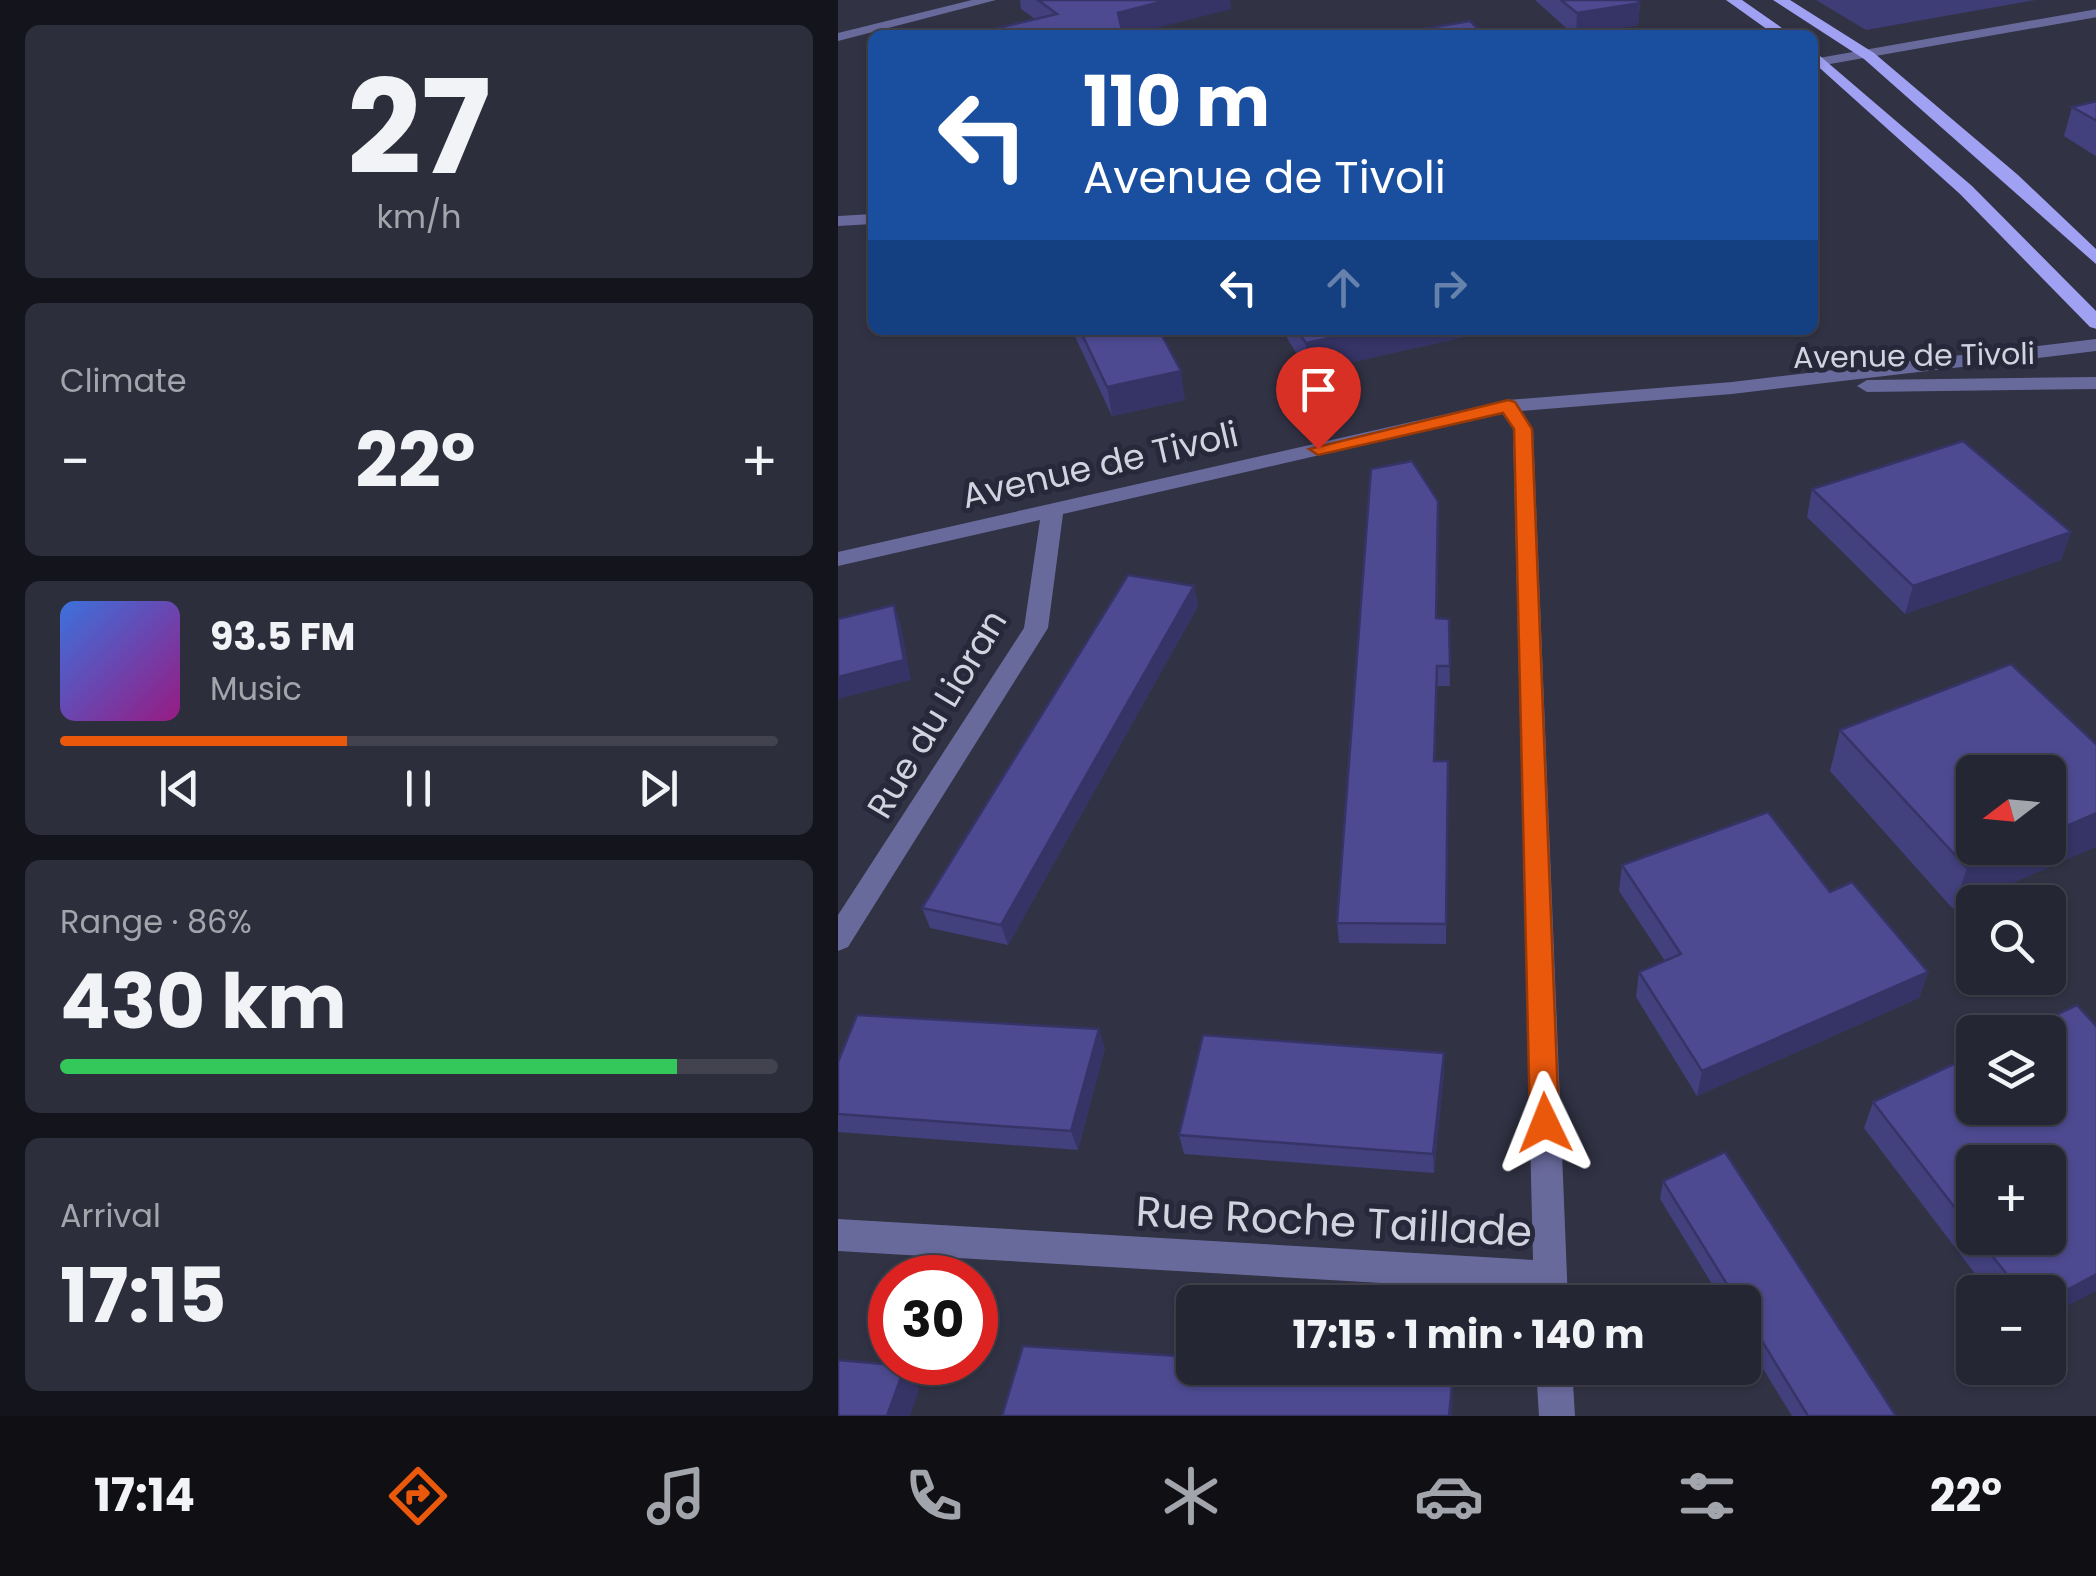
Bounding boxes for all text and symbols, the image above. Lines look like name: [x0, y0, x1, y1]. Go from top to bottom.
text: 27: [347, 36, 491, 219]
text: 110 m: [1083, 52, 1270, 151]
icon: left: [918, 70, 1048, 200]
text: Avenue de Tivoli: [1083, 146, 1446, 209]
text: km/h: [376, 194, 462, 239]
icon: left: [1211, 260, 1266, 315]
icon: ahead: [1316, 260, 1371, 315]
icon: right: [1421, 260, 1476, 315]
street label: Avenue de Tivoli: [1793, 332, 2035, 379]
pin: [1276, 347, 1361, 450]
text: Climate: [60, 358, 187, 403]
icon: arrive: [1291, 362, 1346, 417]
text: 22°: [355, 408, 476, 513]
street label: Avenue de Tivoli: [957, 409, 1243, 520]
text: −: [60, 423, 90, 500]
text: +: [740, 423, 778, 500]
street label: Rue du Lioran: [855, 600, 1018, 827]
text: 93.5 FM: [210, 610, 356, 663]
text: Music: [210, 666, 302, 711]
north arrow: [1956, 755, 2066, 865]
map controls: [1956, 755, 2066, 1385]
icon: previous: [152, 761, 207, 816]
icon: pause: [391, 761, 446, 816]
icon: next: [631, 761, 686, 816]
button: search: [1956, 885, 2066, 995]
text: Range · 86%: [60, 899, 252, 944]
text: 430 km: [60, 949, 347, 1054]
button: layers: [1956, 1015, 2066, 1125]
position arrow: [1493, 1071, 1597, 1175]
button: +: [1956, 1145, 2066, 1255]
street label: Rue Roche Taillade: [1134, 1182, 1534, 1261]
text: Arrival: [60, 1193, 161, 1238]
text: 17:15: [60, 1243, 227, 1348]
speed limit sign: 30: [868, 1255, 998, 1385]
button: −: [1956, 1275, 2066, 1385]
text: 17:15 · 1 min · 140 m: [1293, 1308, 1644, 1361]
icon: directions: [383, 1461, 453, 1531]
icon: music: [641, 1461, 711, 1531]
icon: phone: [899, 1461, 969, 1531]
icon: climate: [1156, 1461, 1226, 1531]
icon: car: [1414, 1461, 1484, 1531]
icon: filters: [1672, 1461, 1742, 1531]
text: 17:14: [94, 1464, 195, 1527]
text: 22°: [1930, 1464, 2002, 1527]

